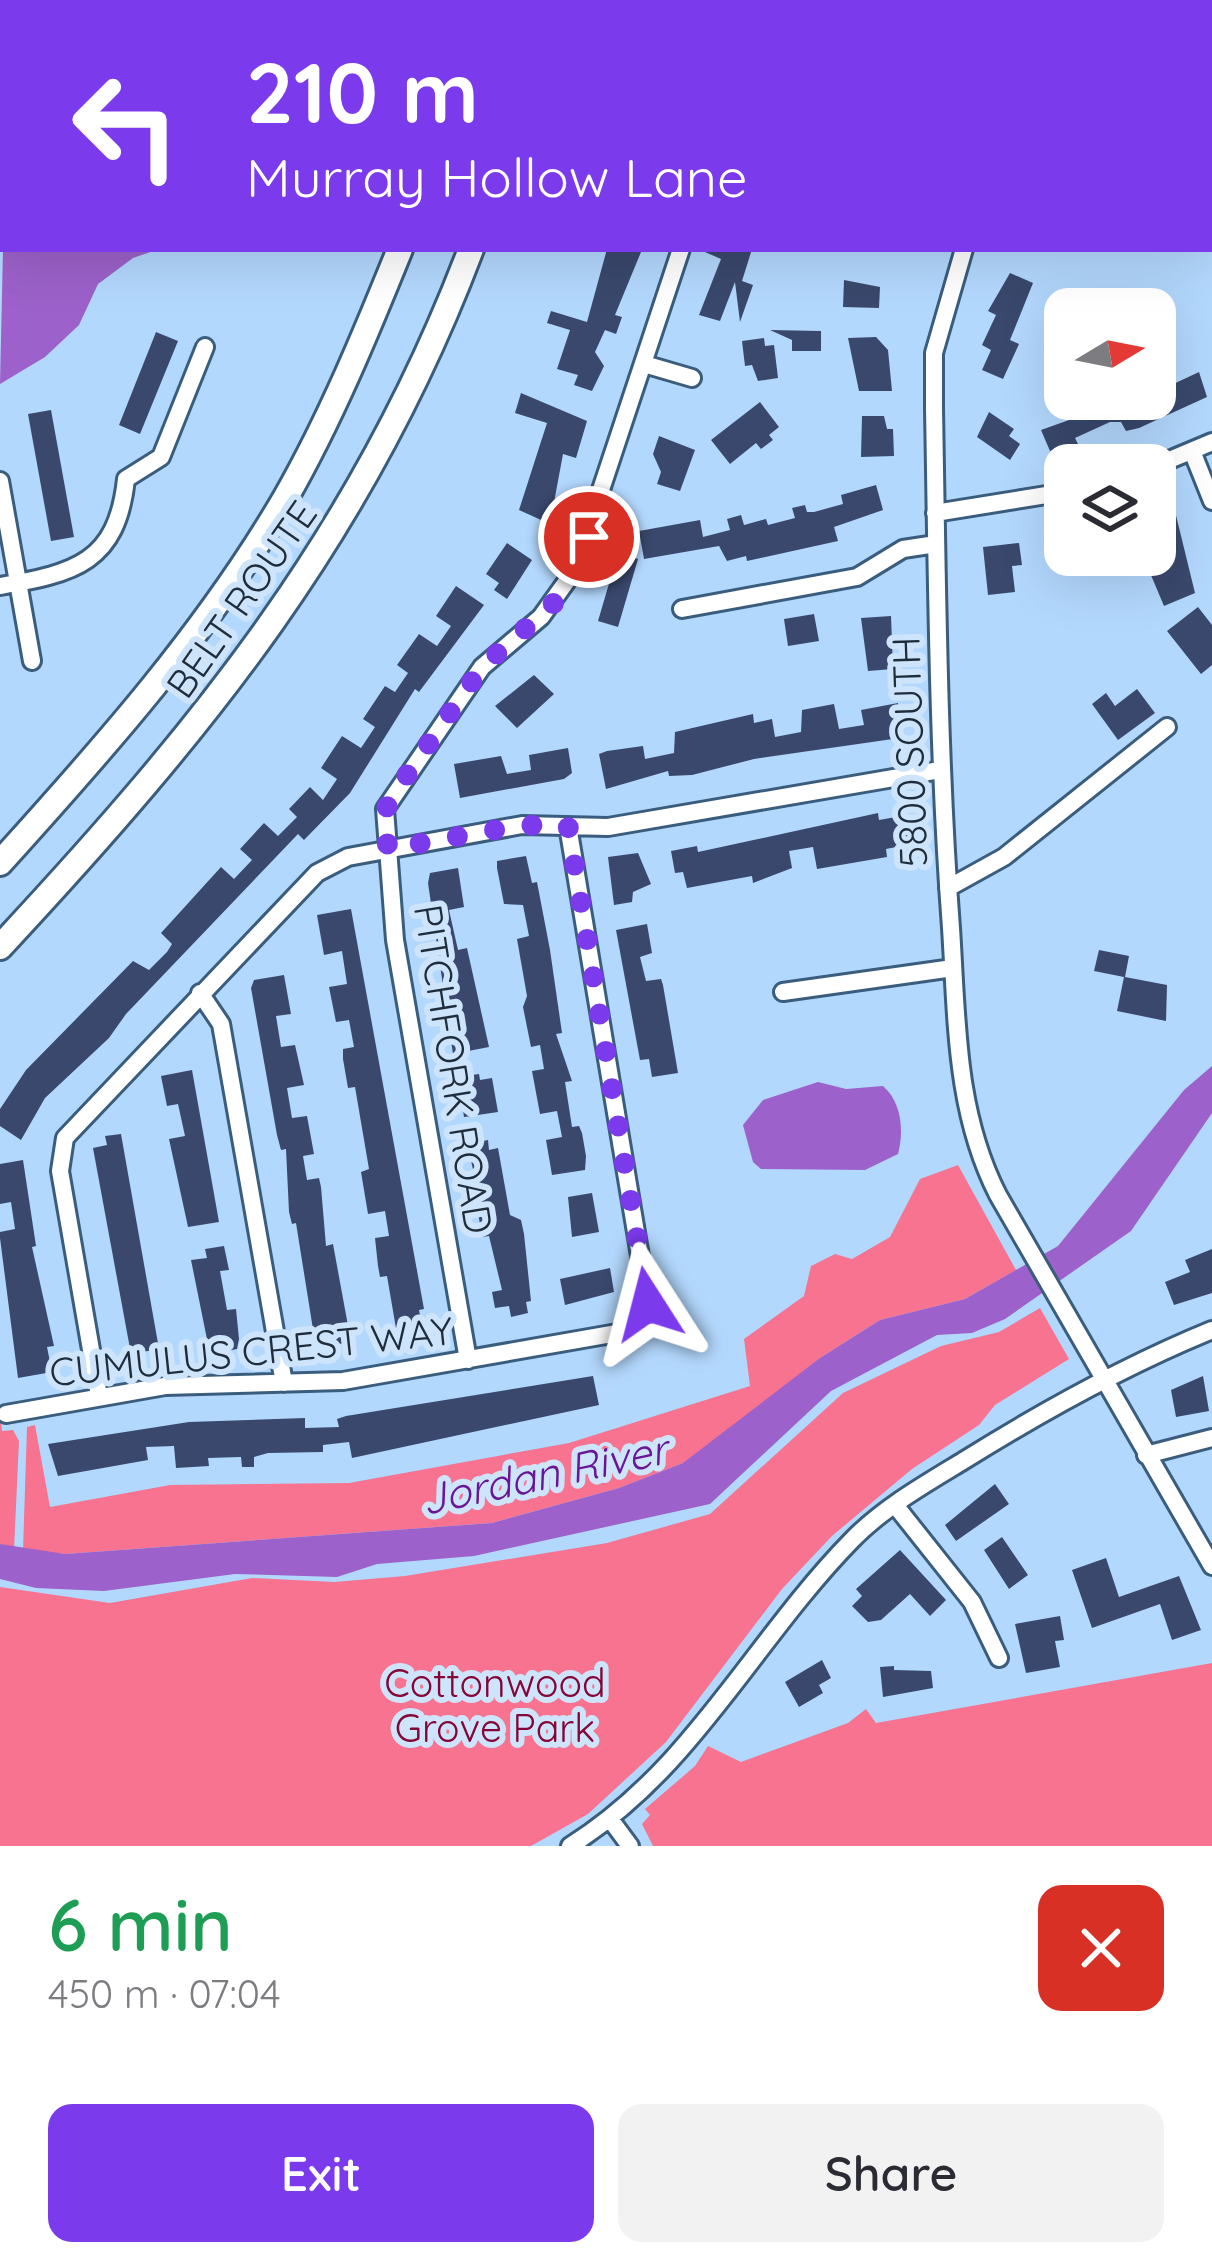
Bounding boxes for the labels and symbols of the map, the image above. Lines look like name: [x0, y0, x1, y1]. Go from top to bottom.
north arrow: [1044, 288, 1176, 420]
pin: [538, 486, 640, 588]
street label: BELT ROUTE: [155, 491, 327, 707]
street label: 5800 SOUTH: [880, 636, 938, 868]
street label: PITCHFORK ROAD: [404, 901, 504, 1237]
position arrow: [585, 1241, 711, 1367]
street label: CUMULUS CREST WAY: [47, 1305, 455, 1397]
water label: Jordan River: [416, 1421, 677, 1526]
park label: Cottonwood Grove Park: [384, 1658, 606, 1752]

